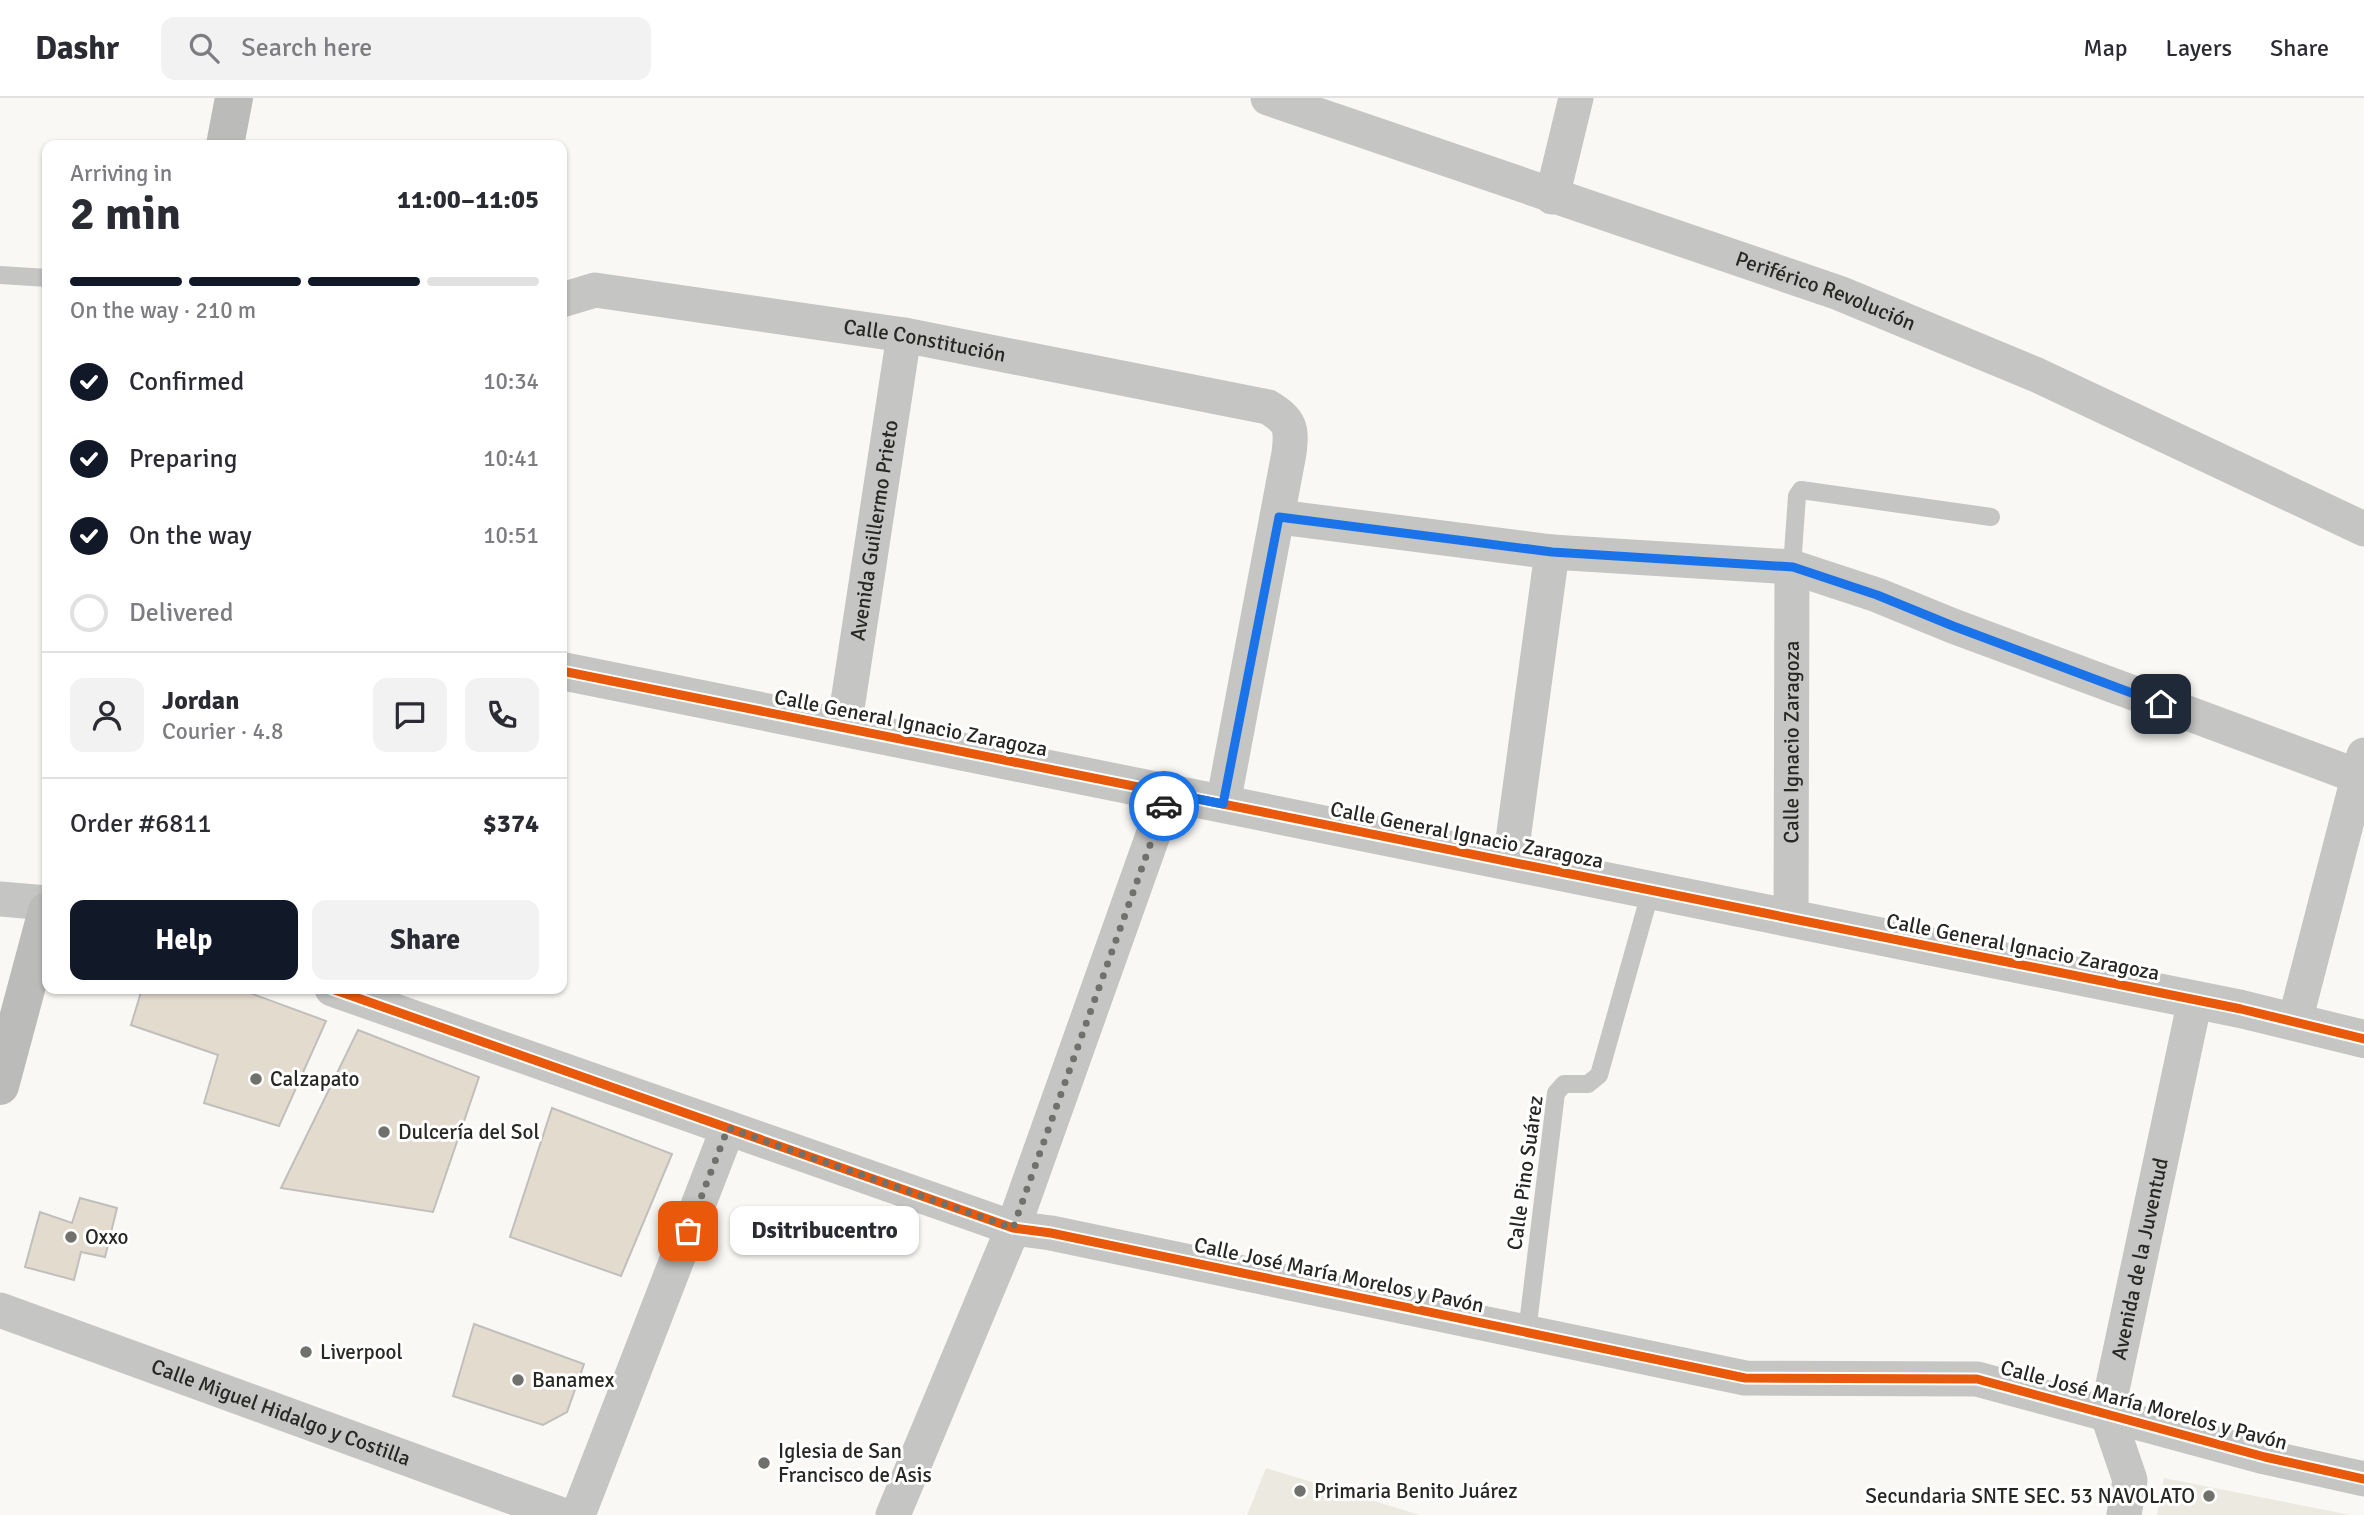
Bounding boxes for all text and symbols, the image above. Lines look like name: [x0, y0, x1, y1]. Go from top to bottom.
search box: [161, 17, 651, 80]
text: Dashr: [35, 28, 119, 69]
icon: search: [185, 29, 223, 67]
text: Search here: [241, 32, 372, 64]
text: Map: [2083, 33, 2128, 63]
text: Layers: [2166, 33, 2232, 63]
text: Share: [2270, 33, 2329, 63]
text: Arriving in: [70, 159, 172, 188]
text: 11:00–11:05: [397, 184, 539, 216]
text: 2 min: [70, 186, 181, 242]
street label: Periférico Revolución: [1732, 246, 1920, 336]
text: On the way · 210 m: [70, 296, 256, 325]
street label: Calle Constitución: [842, 313, 1008, 368]
icon: check: [70, 363, 108, 401]
text: Confirmed: [129, 366, 244, 398]
text: 10:34: [483, 367, 539, 396]
street label: Avenida Guillermo Prieto: [845, 418, 904, 642]
icon: check: [70, 440, 108, 478]
text: Preparing: [129, 443, 237, 475]
text: 10:41: [483, 444, 539, 473]
icon: check: [70, 517, 108, 555]
text: On the way: [129, 520, 252, 552]
text: 10:51: [483, 521, 539, 550]
text: Delivered: [129, 597, 234, 629]
street label: Calle Ignacio Zaragoza: [1778, 640, 1805, 844]
pin: [2131, 674, 2191, 734]
button: person: [70, 678, 144, 752]
button: chat: [373, 678, 447, 752]
button: phone: [465, 678, 539, 752]
street label: Calle General Ignacio Zaragoza: [772, 684, 1050, 762]
text: Jordan: [162, 685, 239, 717]
icon: home: [2142, 685, 2180, 723]
text: Courier · 4.8: [162, 717, 283, 746]
courier: [1129, 771, 1199, 841]
icon: car: [1145, 787, 1183, 825]
street label: Calle General Ignacio Zaragoza: [1328, 796, 1606, 874]
text: Order #6811: [70, 808, 211, 840]
text: $374: [483, 808, 539, 840]
button: Help: [70, 900, 298, 980]
button: Share: [312, 900, 539, 980]
street label: Calle General Ignacio Zaragoza: [1884, 908, 2162, 986]
place label: Calzapato: [270, 1066, 359, 1092]
marker: Calzapato: [248, 1071, 264, 1087]
street label: Calle Pino Suárez: [1501, 1094, 1549, 1252]
place label: Dulcería del Sol: [398, 1119, 540, 1145]
marker: Dulcería del Sol: [376, 1124, 392, 1140]
street label: Avenida de la Juventud: [2106, 1155, 2174, 1362]
pin: [658, 1201, 718, 1261]
callout: Dsitribucentro: [730, 1206, 919, 1256]
icon: bag: [669, 1212, 707, 1250]
text: Dsitribucentro: [751, 1216, 898, 1245]
place label: Oxxo: [85, 1224, 128, 1250]
marker: Oxxo: [63, 1229, 79, 1245]
street label: Calle José María Morelos y Pavón: [1192, 1232, 1486, 1318]
place label: Liverpool: [320, 1339, 403, 1365]
marker: Liverpool: [298, 1344, 314, 1360]
street label: Calle Miguel Hidalgo y Costilla: [148, 1353, 414, 1472]
street label: Calle José María Morelos y Pavón: [1998, 1354, 2290, 1456]
place label: Banamex: [532, 1367, 615, 1393]
marker: Banamex: [510, 1372, 526, 1388]
place label: Iglesia de San Francisco de Asis: [778, 1438, 932, 1488]
marker: Iglesia de San Francisco de Asis: [756, 1455, 772, 1471]
place label: Primaria Benito Juárez: [1314, 1478, 1518, 1504]
marker: Primaria Benito Juárez: [1292, 1483, 1308, 1499]
place label: Secundaria SNTE SEC. 53 NAVOLATO: [1865, 1483, 2195, 1509]
marker: Secundaria SNTE SEC. 53 NAVOLATO: [2201, 1488, 2217, 1504]

